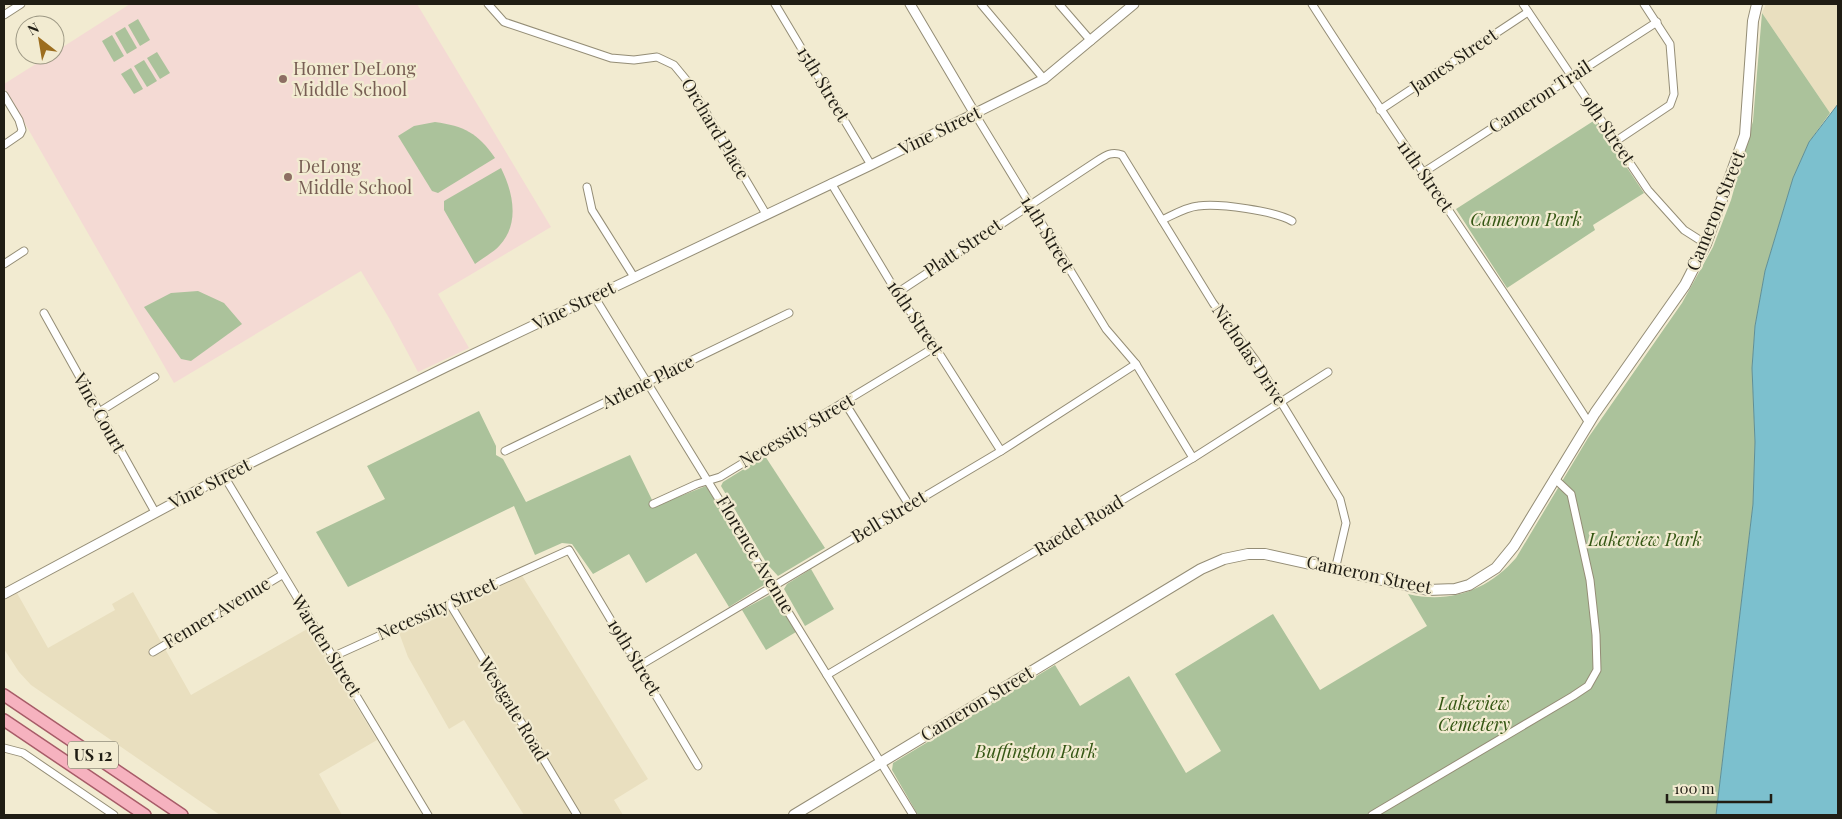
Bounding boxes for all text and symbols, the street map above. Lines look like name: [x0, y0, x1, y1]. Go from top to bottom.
north arrow: [15, 15, 65, 65]
text: N: [24, 18, 42, 39]
street label: James Street: [1404, 22, 1502, 99]
street label: 15th Street: [792, 41, 856, 126]
street label: Cameron Trail: [1484, 54, 1595, 138]
place label: Homer DeLong Middle School: [293, 56, 416, 101]
marker: Homer DeLong Middle School: [277, 73, 289, 85]
street label: Orchard Place: [676, 73, 756, 184]
street label: 9th Street: [1577, 90, 1641, 169]
street label: Vine Street: [894, 100, 985, 161]
street label: 11th Street: [1392, 135, 1460, 217]
street label: Cameron Street: [1680, 146, 1750, 274]
place label: DeLong Middle School: [298, 154, 412, 199]
marker: DeLong Middle School: [282, 171, 294, 183]
street label: 14th Street: [1016, 191, 1080, 277]
park label: Cameron Park: [1470, 207, 1582, 231]
street label: Platt Street: [919, 212, 1007, 282]
street label: Vine Street: [528, 275, 619, 336]
street label: 16th Street: [882, 275, 950, 360]
street label: Nicholas Drive: [1207, 299, 1293, 410]
street label: Arlene Place: [597, 348, 698, 414]
street label: Vine Court: [68, 368, 132, 457]
street label: Necessity Street: [735, 387, 859, 473]
street label: Vine Street: [164, 452, 255, 514]
street label: Bell Street: [847, 484, 931, 548]
street label: Raedel Road: [1029, 489, 1128, 561]
street label: Florence Avenue: [711, 491, 801, 618]
park label: Lakeview Park: [1587, 527, 1702, 551]
street label: Cameron Street: [1304, 549, 1435, 599]
street label: Fenner Avenue: [159, 571, 274, 653]
street label: Necessity Street: [373, 571, 501, 645]
street label: Warden Street: [286, 589, 368, 701]
street label: 19th Street: [603, 614, 668, 700]
street label: Westgate Road: [473, 651, 555, 765]
street label: Cameron Street: [916, 660, 1038, 746]
park label: Lakeview Cemetery: [1437, 691, 1510, 736]
park label: Buffington Park: [974, 739, 1097, 763]
road number: US 12: [68, 742, 118, 768]
scale bar: [1667, 772, 1771, 804]
text: 100 m: [1674, 778, 1715, 798]

